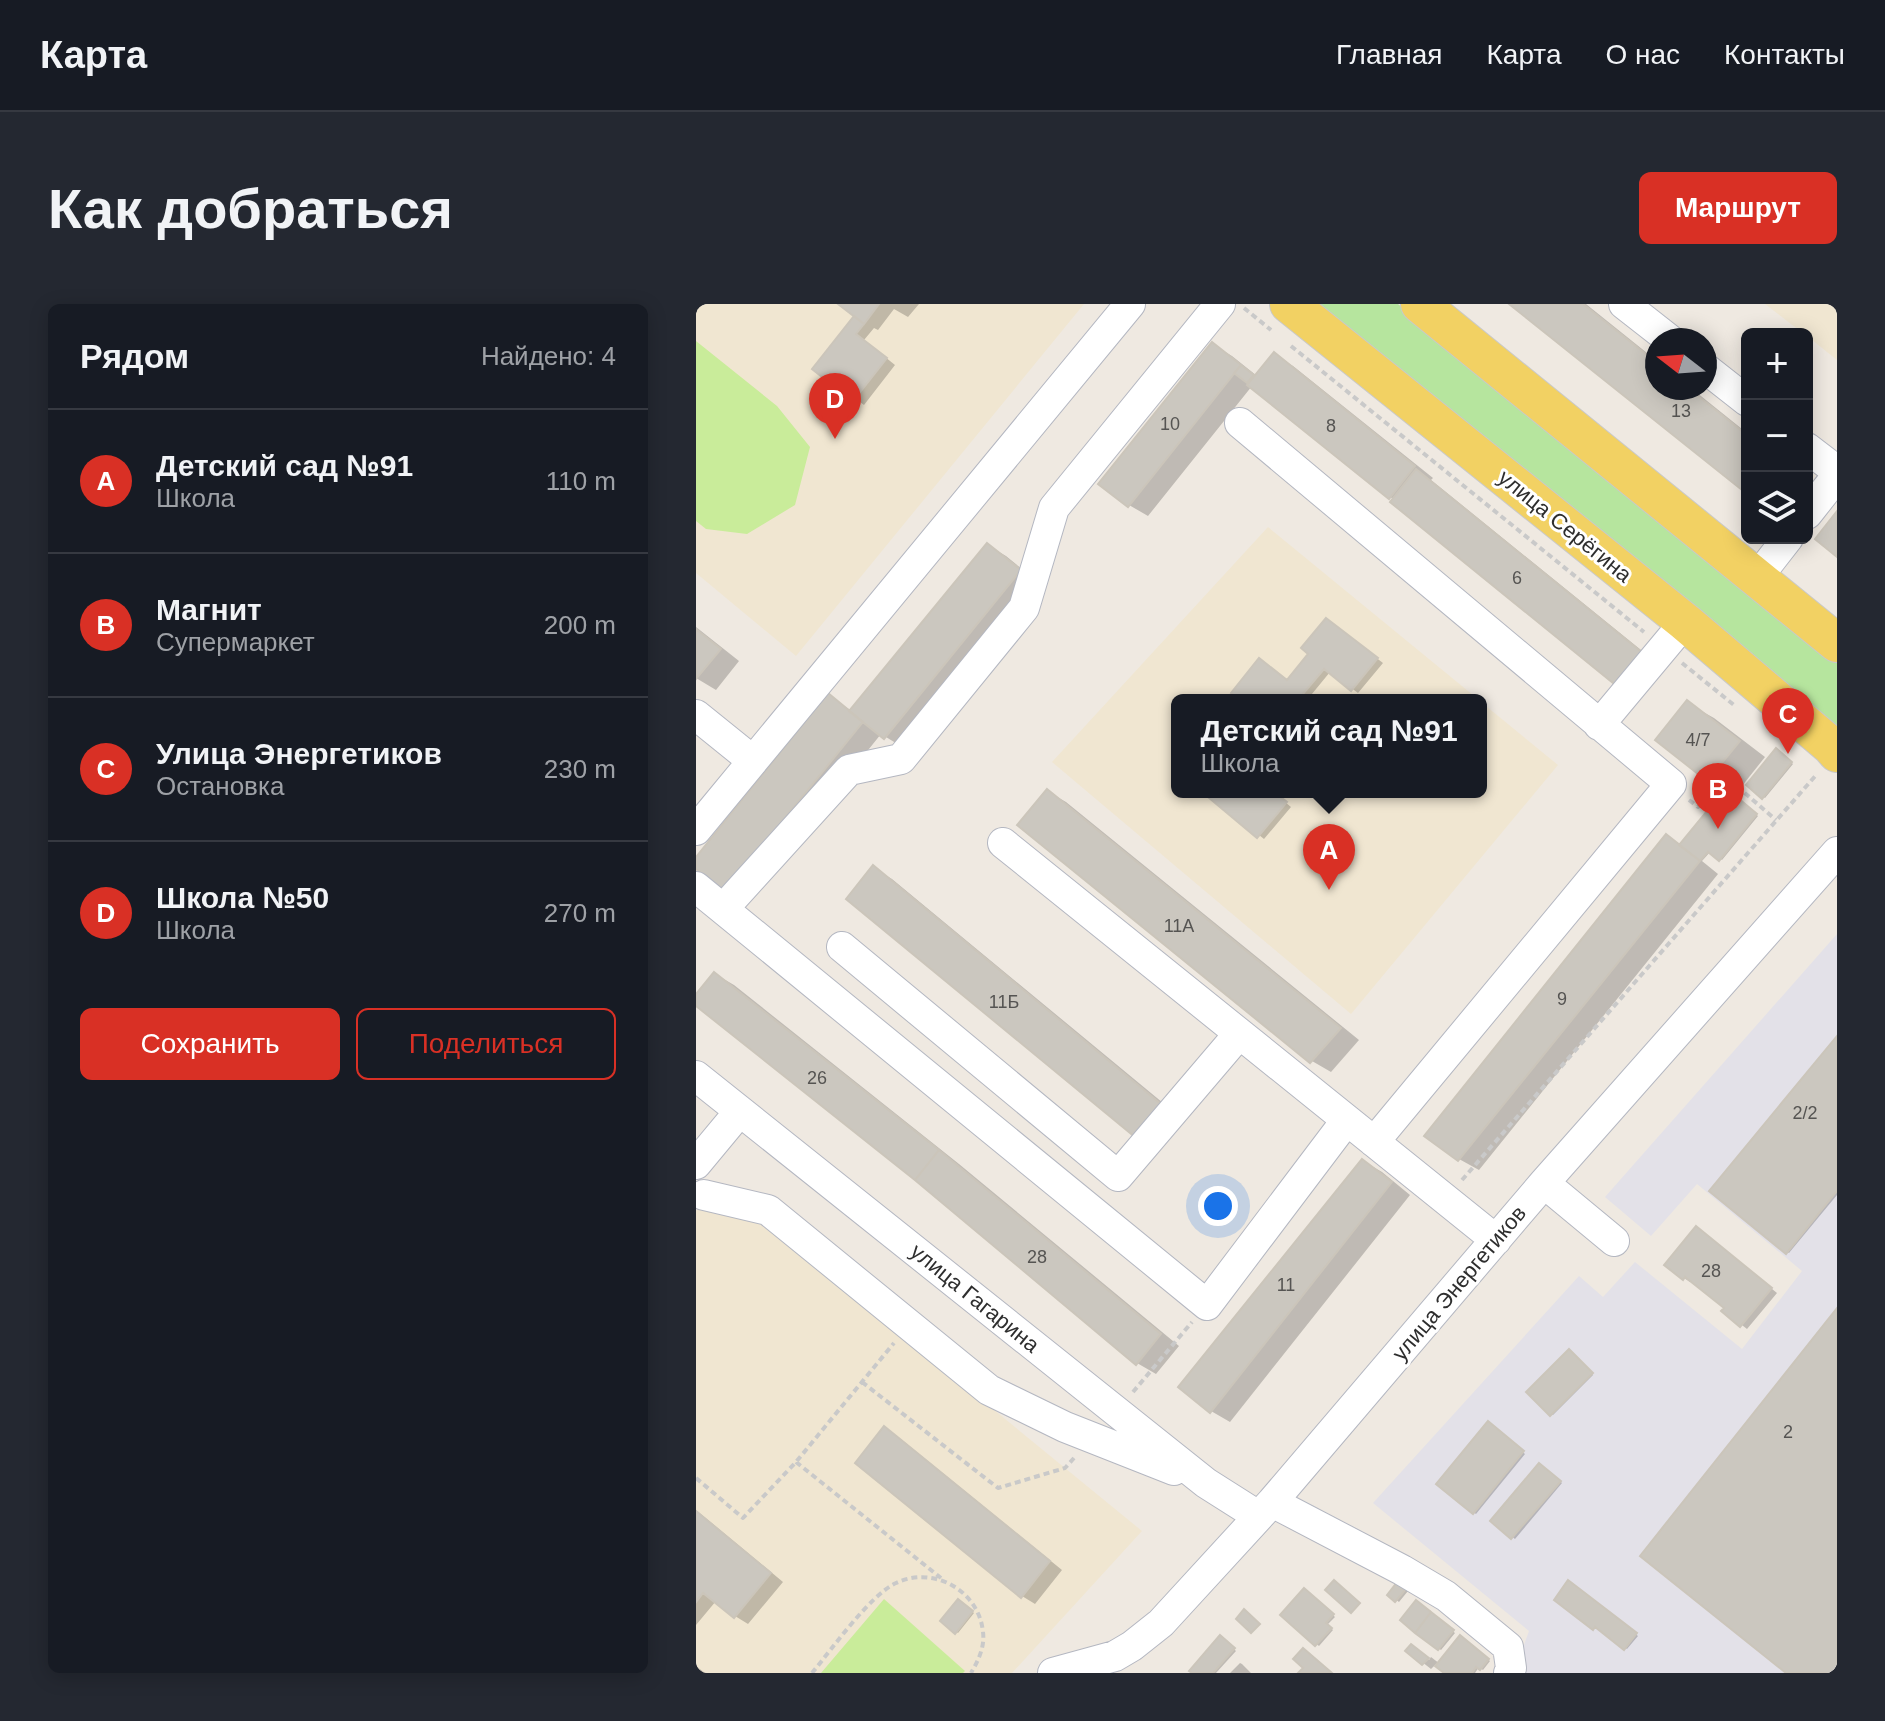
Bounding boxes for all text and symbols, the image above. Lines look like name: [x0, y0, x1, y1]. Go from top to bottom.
text: Карта: [40, 34, 147, 76]
text: Главная: [1336, 39, 1443, 70]
text: Карта: [1487, 39, 1561, 70]
text: О нас: [1605, 39, 1680, 70]
text: Контакты: [1724, 39, 1845, 70]
button: Маршрут: [1639, 172, 1837, 244]
text: Как добраться: [48, 177, 453, 240]
north arrow: [1645, 328, 1717, 400]
map controls: [1741, 328, 1813, 544]
button: +: [1741, 328, 1813, 400]
text: Рядом: [80, 337, 189, 375]
text: Найдено: 4: [481, 341, 616, 371]
pin: D: [809, 373, 861, 439]
button: −: [1741, 400, 1813, 472]
house number: 13: [1671, 401, 1691, 421]
house number: 10: [1160, 414, 1180, 434]
house number: 8: [1326, 416, 1336, 436]
text: Детский сад №91: [156, 449, 413, 482]
street label: улица Серёгина: [1493, 465, 1637, 588]
text: A: [97, 466, 115, 496]
text: 110 m: [546, 466, 616, 496]
button: layers: [1741, 472, 1813, 544]
text: Школа: [156, 483, 235, 513]
house number: 6: [1512, 568, 1522, 588]
text: Магнит: [156, 593, 262, 626]
text: B: [97, 610, 115, 640]
text: 200 m: [544, 610, 616, 640]
text: Супермаркет: [156, 627, 315, 657]
pin: C: [1762, 688, 1814, 754]
popup: [1171, 694, 1487, 798]
text: Детский сад №91: [1200, 714, 1458, 747]
house number: 4/7: [1685, 730, 1711, 750]
text: Улица Энергетиков: [156, 737, 442, 770]
text: Школа: [1200, 748, 1279, 778]
text: C: [97, 754, 115, 784]
text: 230 m: [544, 754, 616, 784]
pin: B: [1692, 763, 1744, 829]
text: Остановка: [156, 771, 284, 801]
pin: A: [1303, 824, 1355, 890]
text: Школа №50: [156, 881, 329, 914]
text: D: [97, 898, 115, 928]
text: 270 m: [544, 898, 616, 928]
text: Школа: [156, 915, 235, 945]
house number: 11А: [1164, 916, 1194, 936]
house number: 9: [1557, 989, 1567, 1009]
house number: 11Б: [989, 992, 1019, 1012]
button: Сохранить: [80, 1008, 340, 1080]
button: Поделиться: [356, 1008, 616, 1080]
house number: 26: [807, 1068, 827, 1088]
house number: 2/2: [1792, 1103, 1818, 1123]
your location: [1198, 1186, 1238, 1226]
street label: улица Энергетиков: [1387, 1201, 1531, 1365]
street label: улица Гагарина: [906, 1239, 1045, 1358]
house number: 28: [1027, 1247, 1047, 1267]
house number: 28: [1701, 1261, 1721, 1281]
house number: 11: [1277, 1275, 1295, 1295]
house number: 2: [1783, 1422, 1793, 1442]

